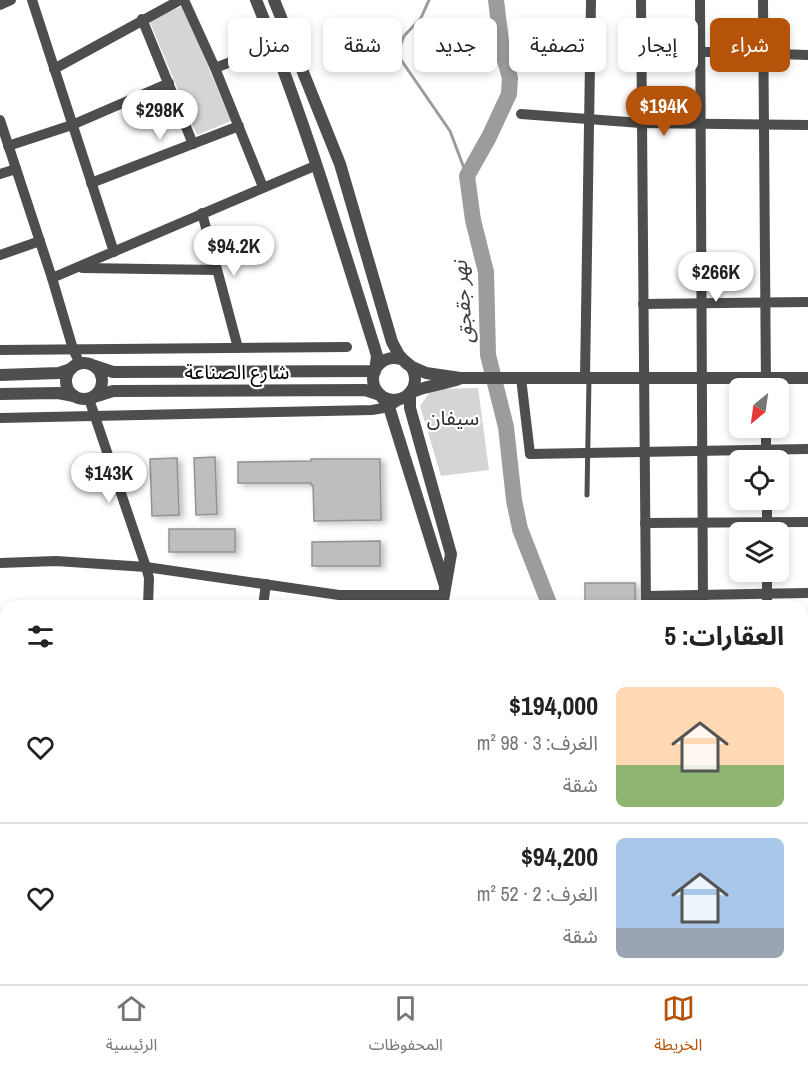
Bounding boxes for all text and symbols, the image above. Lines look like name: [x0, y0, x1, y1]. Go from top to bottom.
chip: منزل: [228, 18, 311, 72]
chip: شقة: [323, 18, 402, 72]
chip: جديد: [414, 18, 497, 72]
chip: تصفية: [509, 18, 606, 72]
chip: إيجار: [618, 18, 698, 72]
chip: شراء: [710, 18, 790, 72]
pin: $194K: [622, 86, 706, 137]
pin: $298K: [118, 90, 202, 141]
text: $194K: [640, 92, 688, 119]
text: $298K: [136, 96, 184, 123]
pin: $94.2K: [185, 226, 283, 277]
text: $94.2K: [208, 232, 260, 259]
pin: $266K: [674, 252, 758, 303]
water label: نهر جقجق: [445, 258, 479, 344]
text: $266K: [692, 258, 740, 285]
street label: شارع الصناعة: [185, 358, 289, 387]
north arrow: [729, 378, 789, 438]
map controls: [729, 378, 789, 582]
park label: سيفان: [427, 404, 479, 431]
button: locate: [729, 450, 789, 510]
pin: $143K: [67, 453, 151, 504]
text: $143K: [85, 459, 133, 486]
button: layers: [729, 522, 789, 582]
text: العقارات: 5: [664, 618, 784, 653]
icon: filters: [24, 620, 57, 653]
text: $194,000: [509, 688, 598, 723]
icon: home: [664, 711, 736, 783]
text: الغرف: 3 · 98 m²: [477, 729, 598, 756]
icon: heart: [24, 731, 57, 764]
text: شقة: [563, 771, 598, 798]
text: $94,200: [521, 839, 598, 874]
icon: home: [664, 862, 736, 934]
text: الغرف: 2 · 52 m²: [477, 880, 598, 907]
icon: heart: [24, 882, 57, 915]
text: شقة: [563, 922, 598, 949]
tab: الرئيسية: [106, 992, 157, 1062]
tab: المحفوظات: [369, 992, 443, 1062]
tab: الخريطة: [654, 992, 702, 1062]

